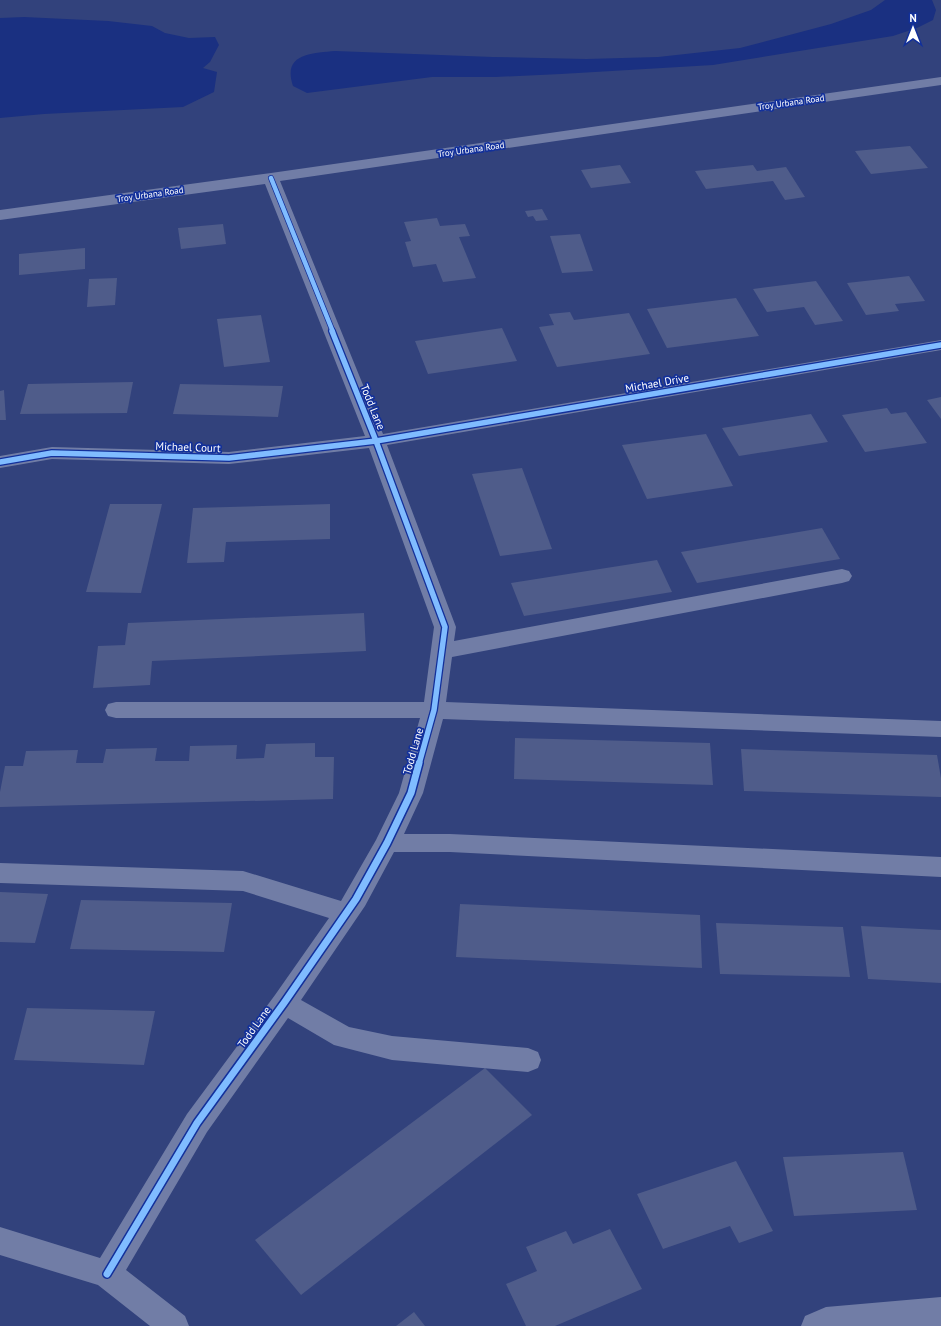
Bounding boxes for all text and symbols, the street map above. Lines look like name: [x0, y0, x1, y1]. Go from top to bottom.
north arrow: [893, 8, 933, 48]
text: N: [909, 11, 917, 25]
street label: Troy Urbana Road: [757, 92, 825, 112]
street label: Troy Urbana Road: [437, 139, 505, 159]
street label: Troy Urbana Road: [116, 184, 184, 204]
street label: Michael Drive: [624, 370, 690, 395]
street label: Todd Lane: [358, 382, 389, 432]
street label: Michael Court: [155, 439, 221, 455]
street label: Todd Lane: [400, 726, 426, 776]
street label: Todd Lane: [234, 1003, 274, 1050]

